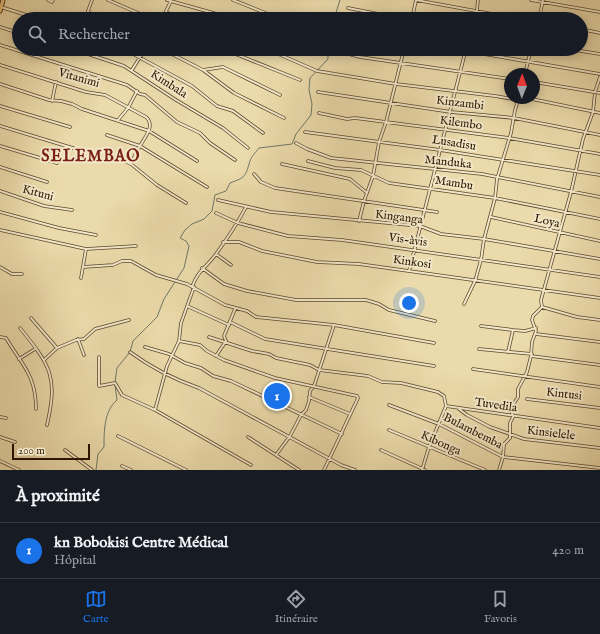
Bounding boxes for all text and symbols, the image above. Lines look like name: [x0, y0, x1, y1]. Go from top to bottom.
search box: [12, 12, 588, 56]
icon: search: [26, 23, 48, 45]
text: Rechercher: [58, 25, 130, 44]
street label: Vitanimi: [56, 65, 101, 91]
street label: Kimbala: [148, 66, 191, 102]
north arrow: [504, 68, 540, 104]
street label: Kinzambi: [435, 93, 485, 113]
street label: Kilembo: [439, 113, 484, 133]
street label: Lusadisu: [431, 132, 477, 154]
district label: SELEMBAO: [41, 147, 141, 167]
street label: Manduka: [424, 152, 473, 172]
street label: Mambu: [434, 173, 474, 193]
street label: Kituni: [21, 182, 55, 204]
street label: Kinganga: [374, 207, 425, 227]
street label: Loya: [533, 211, 562, 231]
street label: Vis-àvis: [387, 230, 428, 250]
street label: Kinkosi: [392, 252, 432, 272]
your location: [399, 293, 419, 313]
pin: 1: [264, 381, 290, 411]
street label: Kintusi: [545, 384, 583, 404]
street label: Tuvedila: [474, 395, 519, 416]
street label: Bulambemba: [441, 410, 506, 453]
street label: Kinsielele: [526, 423, 577, 443]
street label: Kibonga: [418, 427, 464, 459]
scale bar: [12, 442, 90, 461]
text: 200 m: [18, 444, 45, 458]
text: À proximité: [16, 486, 100, 507]
text: kn Bobokisi Centre Médical: [54, 533, 228, 552]
text: 1: [27, 542, 31, 559]
text: 420 m: [552, 542, 584, 559]
text: Hôpital: [54, 552, 96, 569]
tab: Carte: [83, 588, 109, 626]
tab: Itinéraire: [275, 588, 318, 626]
tab: Favoris: [484, 588, 517, 626]

